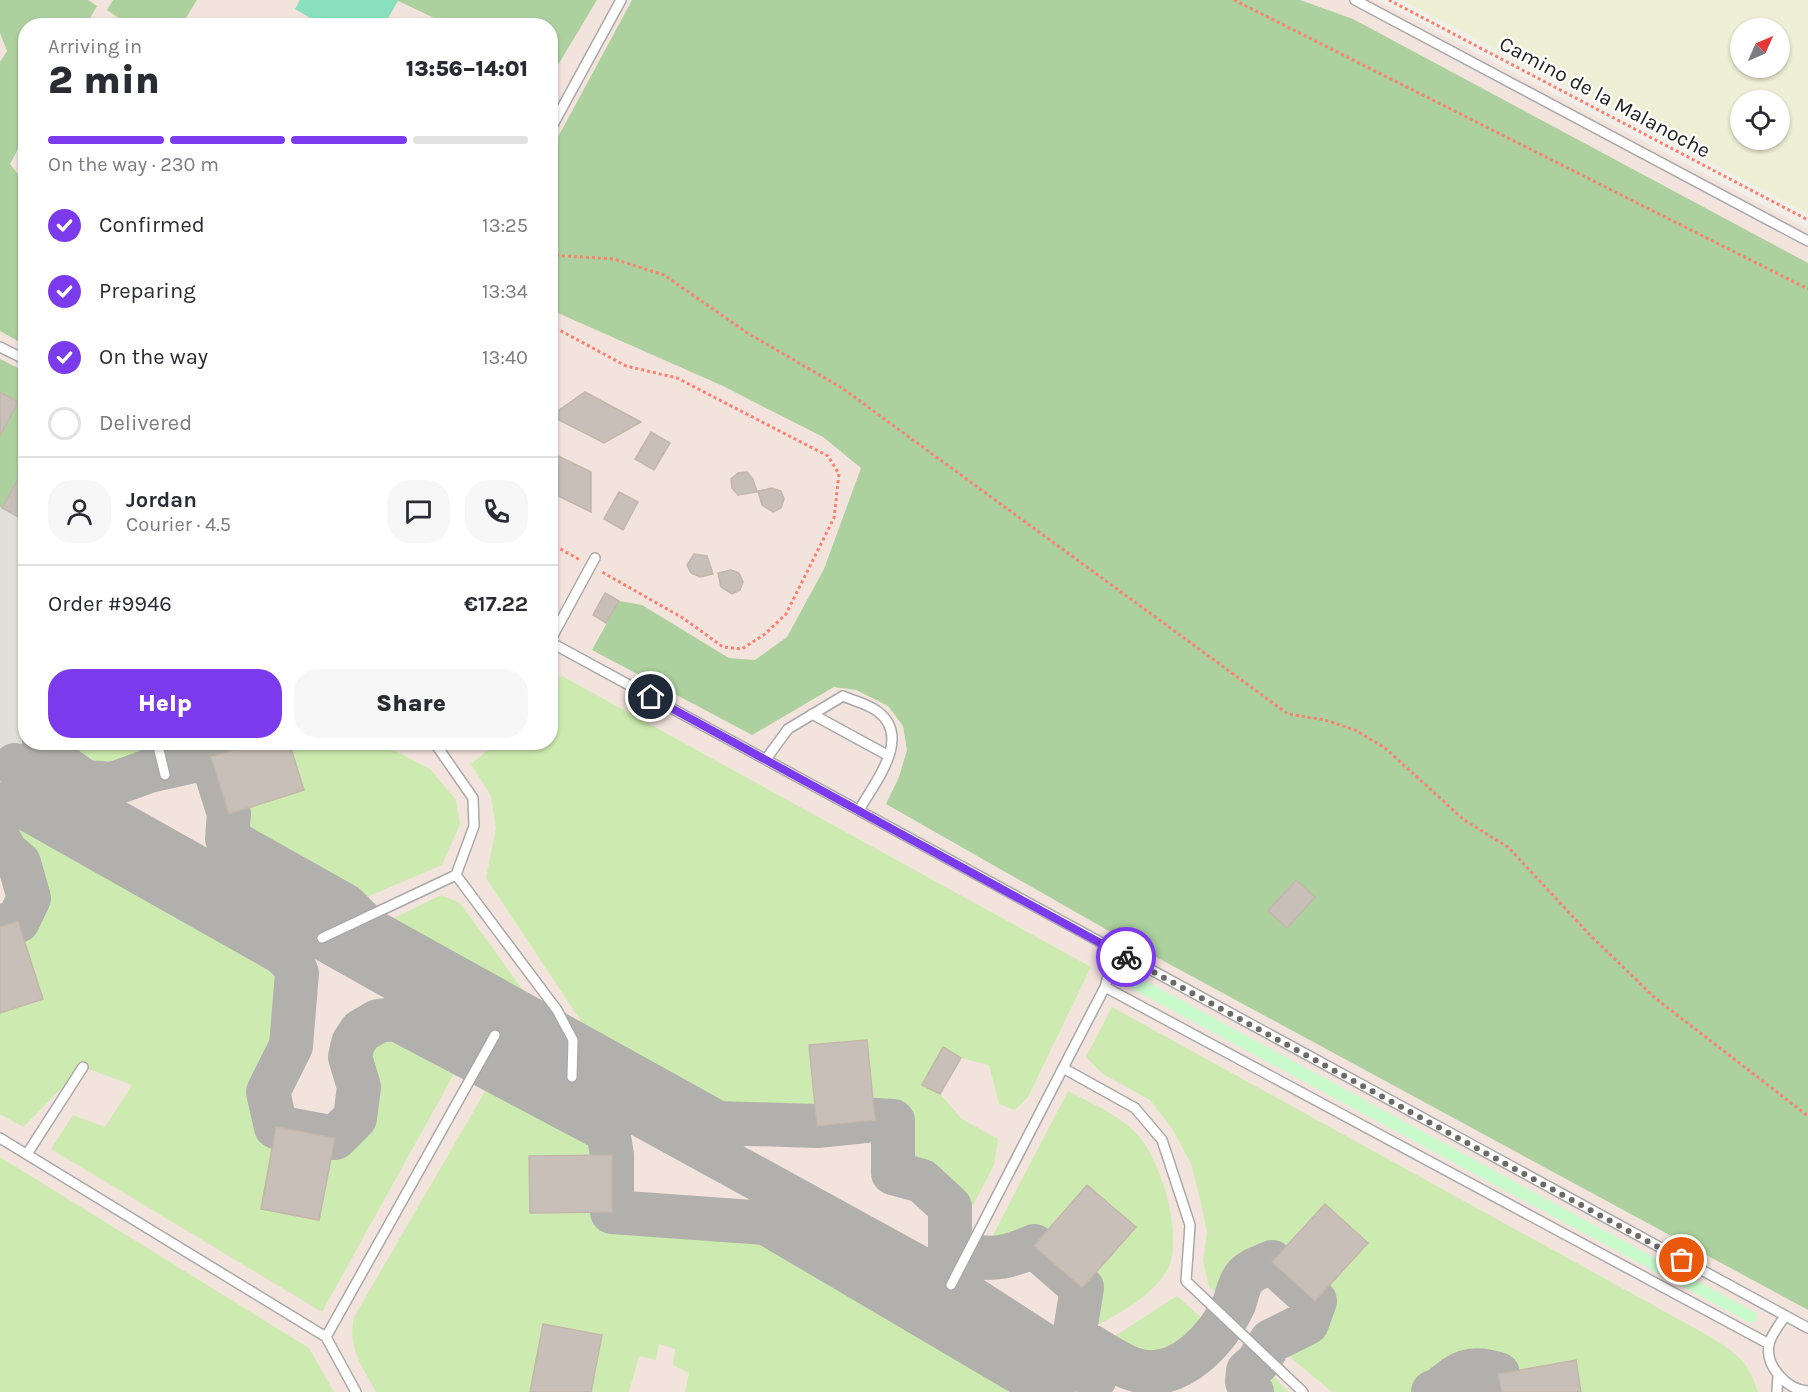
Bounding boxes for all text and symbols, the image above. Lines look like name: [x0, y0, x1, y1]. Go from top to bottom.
north arrow: [1730, 18, 1790, 78]
map controls: [1730, 18, 1790, 150]
street label: Camino de la Malanoche: [1495, 31, 1715, 163]
text: Arriving in: [48, 35, 142, 58]
text: 13:56–14:01: [406, 56, 528, 82]
text: 2 min: [48, 57, 160, 103]
button: locate: [1730, 90, 1790, 150]
text: On the way · 230 m: [48, 153, 219, 176]
icon: check: [48, 209, 81, 242]
text: Confirmed: [99, 212, 205, 238]
text: 13:25: [482, 214, 528, 237]
icon: check: [48, 275, 81, 308]
text: Preparing: [99, 278, 196, 304]
text: 13:34: [482, 280, 528, 303]
icon: check: [48, 341, 81, 374]
text: On the way: [99, 344, 208, 370]
text: 13:40: [482, 346, 528, 369]
text: Delivered: [99, 410, 192, 436]
button: person: [48, 480, 111, 543]
button: chat: [387, 480, 450, 543]
button: phone: [465, 480, 528, 543]
text: Jordan: [126, 487, 197, 513]
text: Courier · 4.5: [126, 513, 231, 536]
text: Order #9946: [48, 591, 172, 617]
text: €17.22: [464, 591, 528, 617]
button: Help: [48, 669, 282, 738]
button: Share: [294, 669, 528, 738]
pin: [625, 671, 676, 722]
icon: home: [634, 680, 667, 713]
courier: [1096, 927, 1156, 987]
icon: bike: [1110, 941, 1143, 974]
pin: [1656, 1234, 1707, 1285]
icon: bag: [1665, 1243, 1698, 1276]

